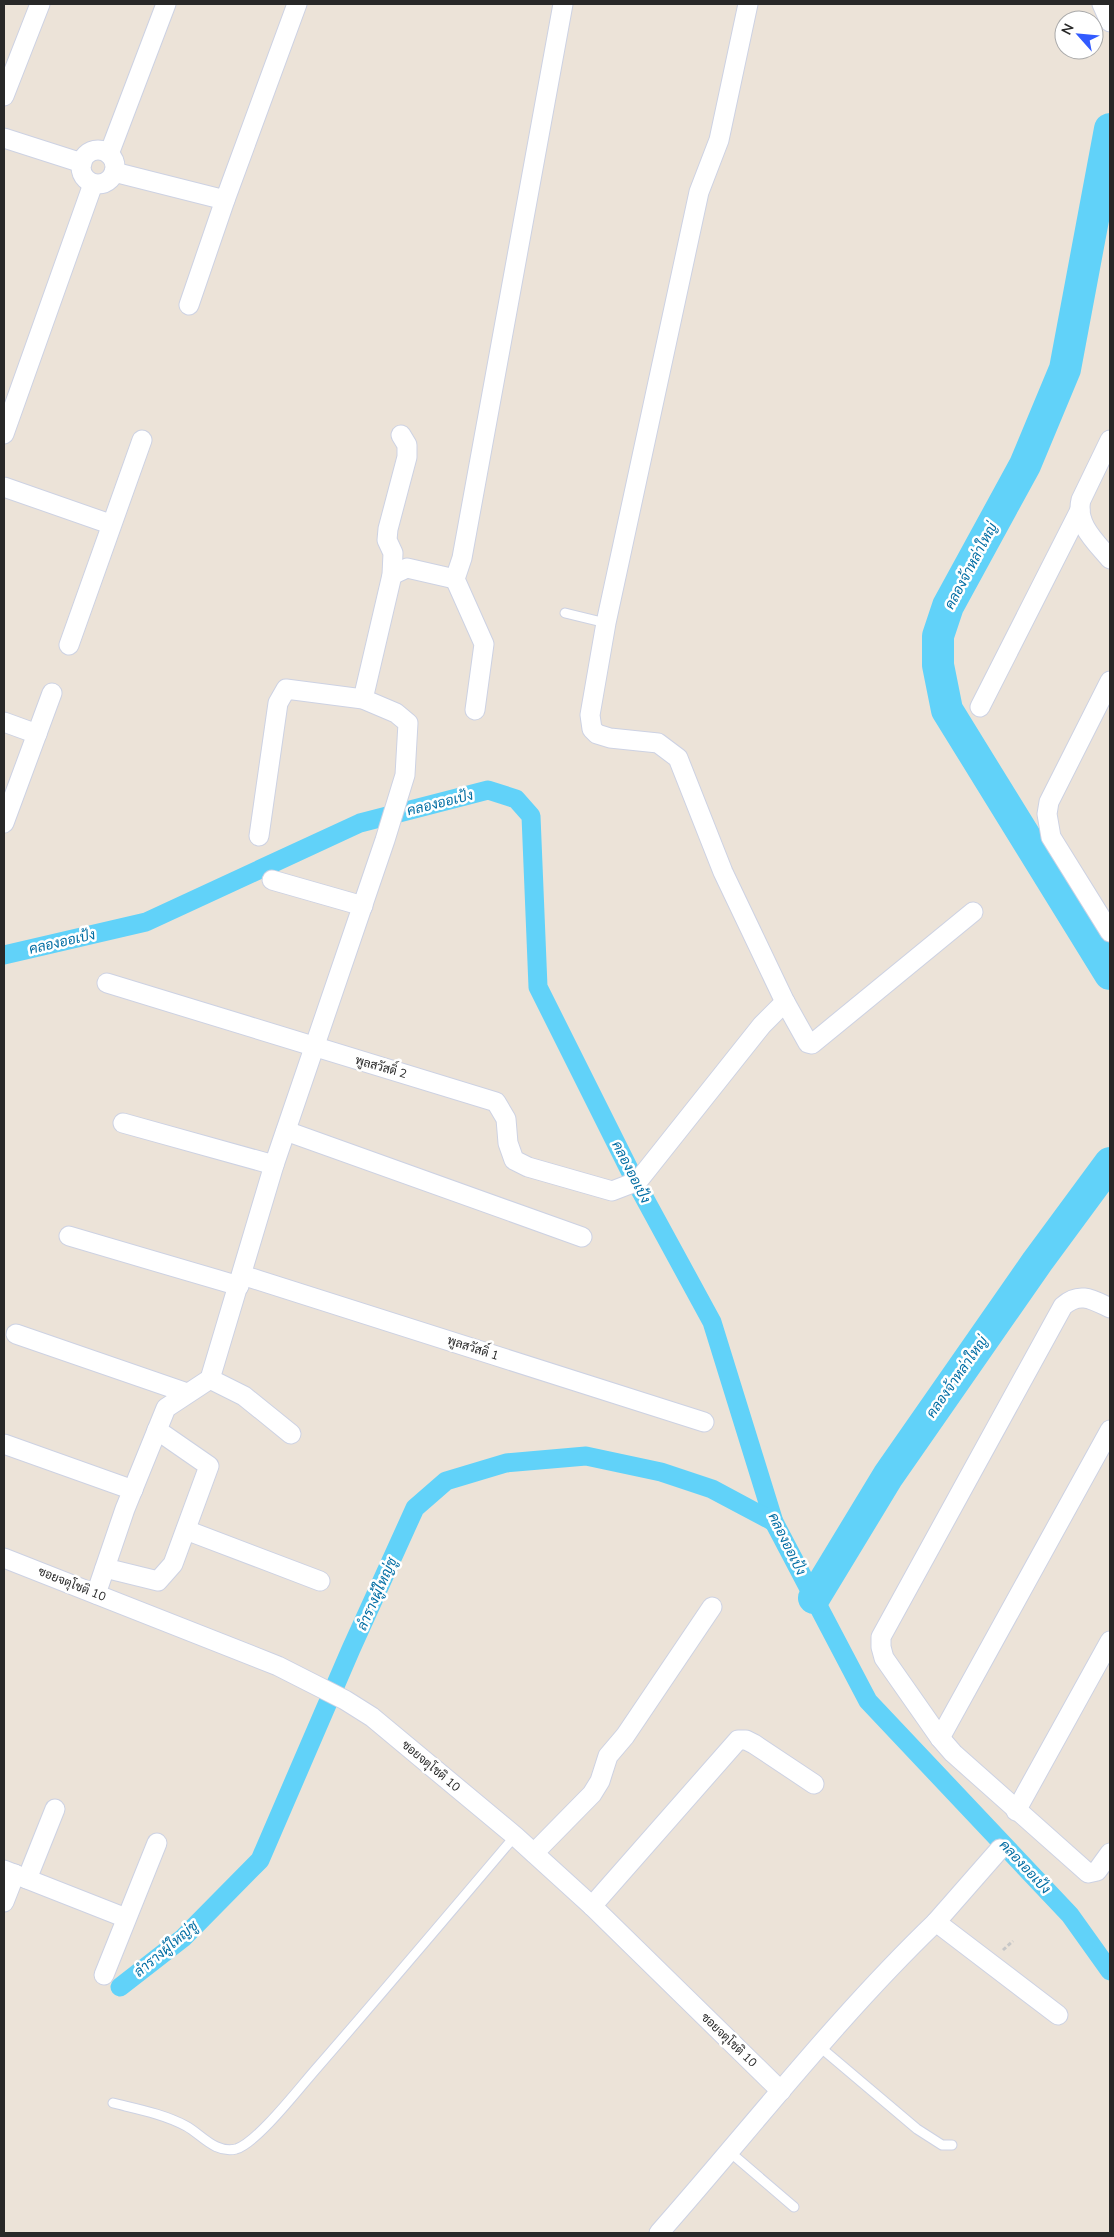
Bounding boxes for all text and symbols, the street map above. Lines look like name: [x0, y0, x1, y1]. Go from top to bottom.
north arrow: [1054, 10, 1104, 60]
text: N: [1057, 20, 1079, 38]
water label: คลองจ้าหล่าใหญ่: [940, 518, 1002, 613]
water label: คลองออเป้ง: [405, 786, 475, 820]
water label: คลองออเป้ง: [27, 925, 97, 959]
street label: พูลสวัสดิ์ 2: [353, 1049, 410, 1082]
water label: คลองออเป้ง: [607, 1138, 655, 1206]
street label: พูลสวัสดิ์ 1: [445, 1329, 502, 1364]
water label: คลองจ้าหล่าใหญ่: [922, 1332, 993, 1422]
water label: คลองออเป้ง: [764, 1510, 810, 1578]
water label: ลำรางผู้ใหญ่ชู: [352, 1554, 402, 1633]
street label: ซอยจตุโชติ 10: [35, 1563, 108, 1606]
street label: ซอยจตุโชติ 10: [398, 1737, 464, 1796]
water label: คลองออเป้ง: [995, 1836, 1055, 1898]
water label: ลำรางผู้ใหญ่ชู: [130, 1916, 202, 1981]
street label: ซอยจตุโชติ 10: [697, 2009, 760, 2071]

